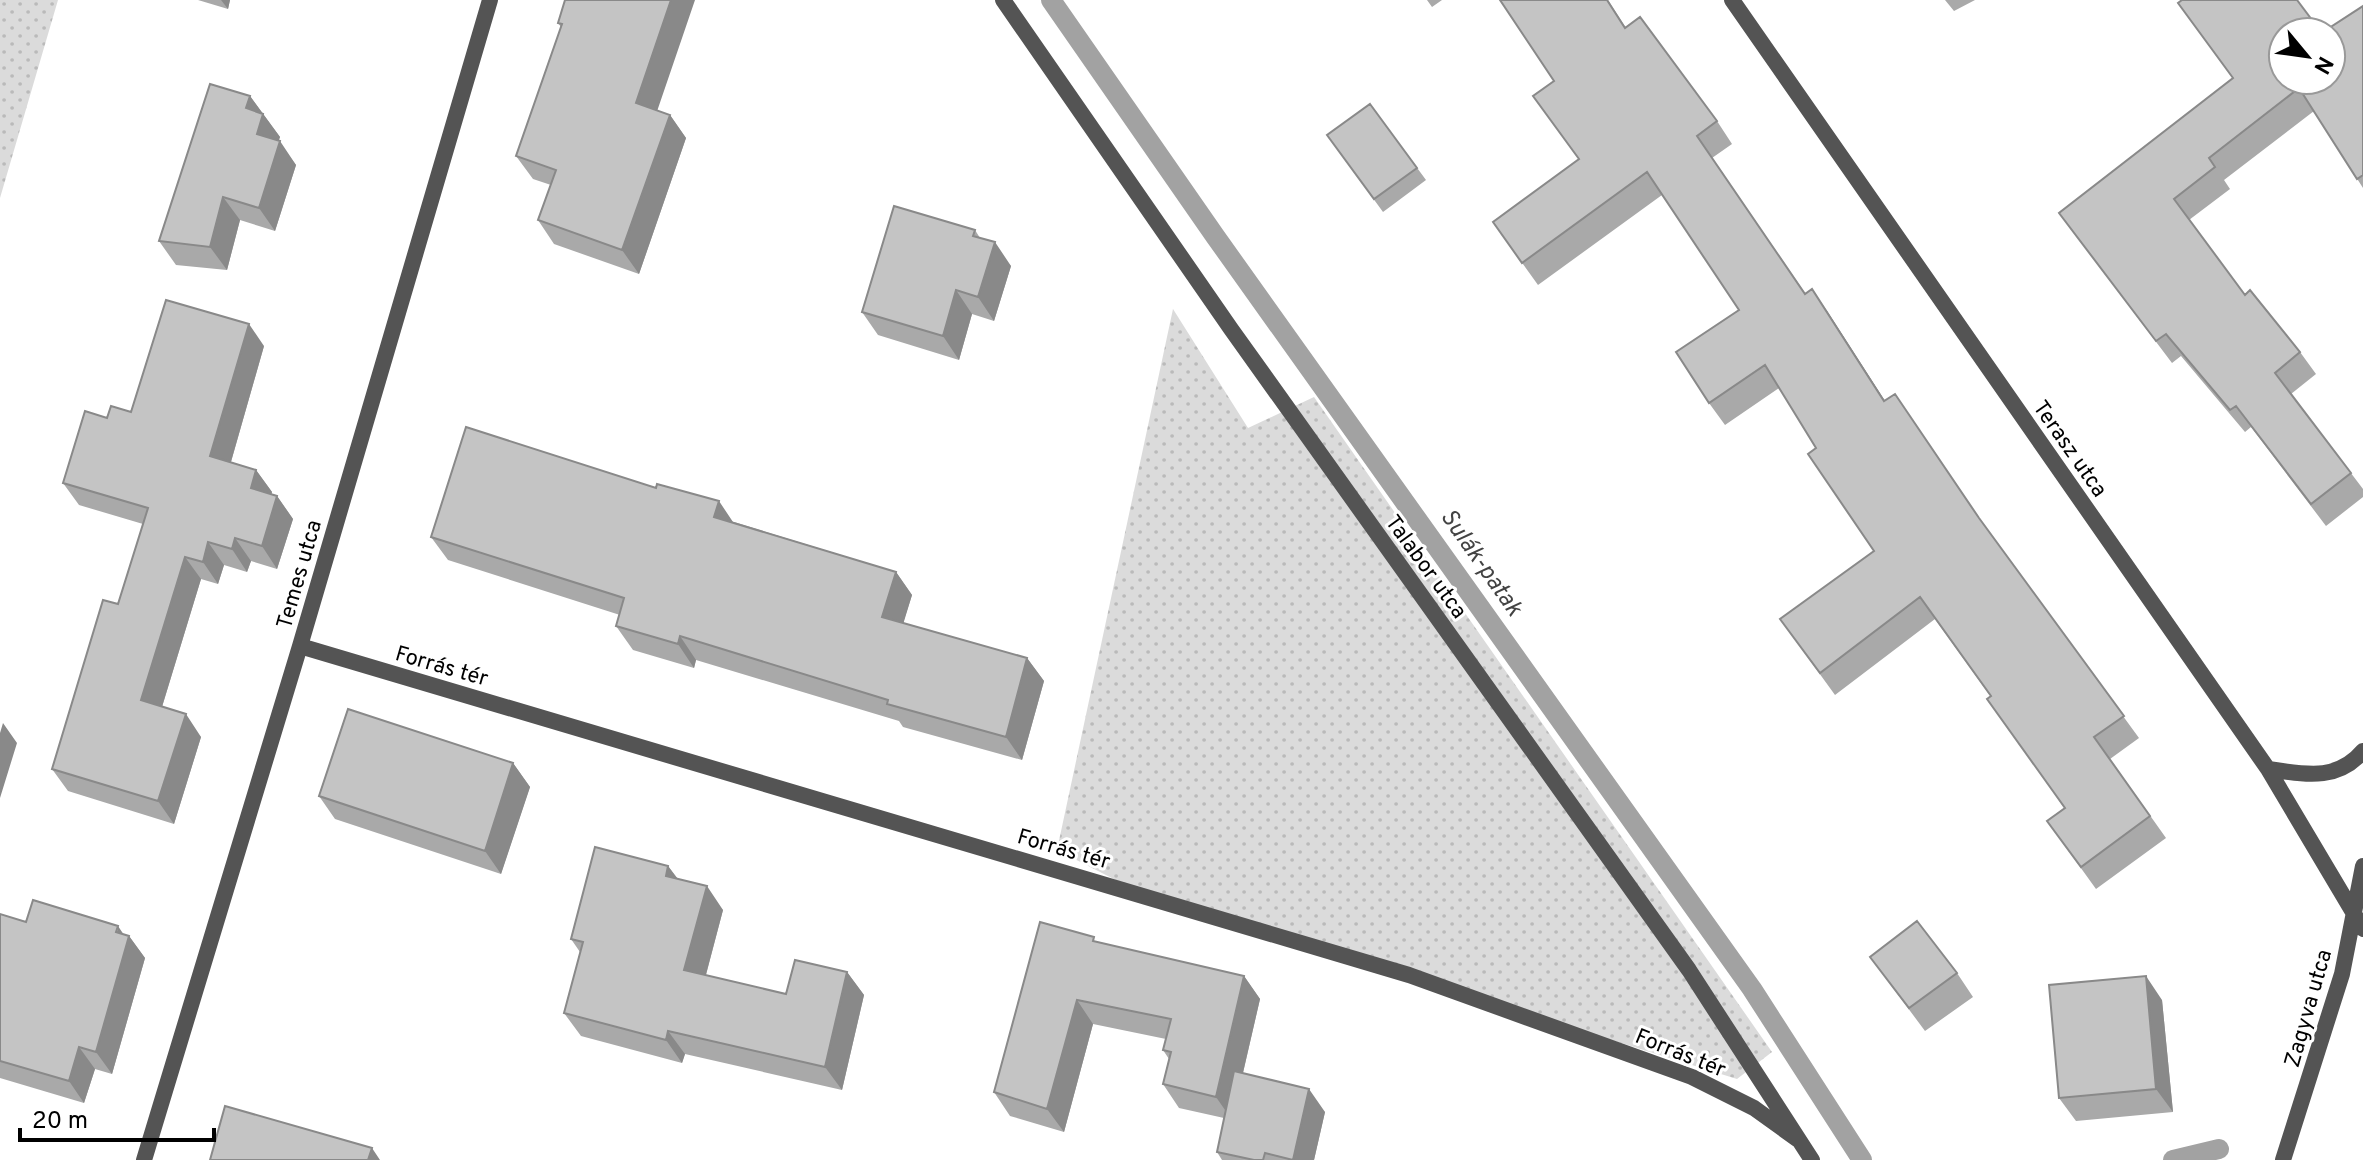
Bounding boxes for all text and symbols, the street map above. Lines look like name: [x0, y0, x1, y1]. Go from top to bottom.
north arrow: [2267, 16, 2347, 96]
text: N: [2307, 51, 2338, 78]
street label: Terasz utca: [2026, 396, 2112, 503]
water label: Sulák-patak: [1433, 504, 1529, 623]
street label: Talabor utca: [1378, 510, 1472, 625]
street label: Temes utca: [272, 517, 329, 632]
street label: Forrás tér: [392, 641, 491, 694]
street label: Forrás tér: [1014, 824, 1113, 877]
street label: Zagyva utca: [2280, 947, 2339, 1071]
street label: Forrás tér: [1631, 1024, 1730, 1085]
scale bar: [20, 1092, 214, 1142]
text: 20 m: [32, 1107, 88, 1137]

